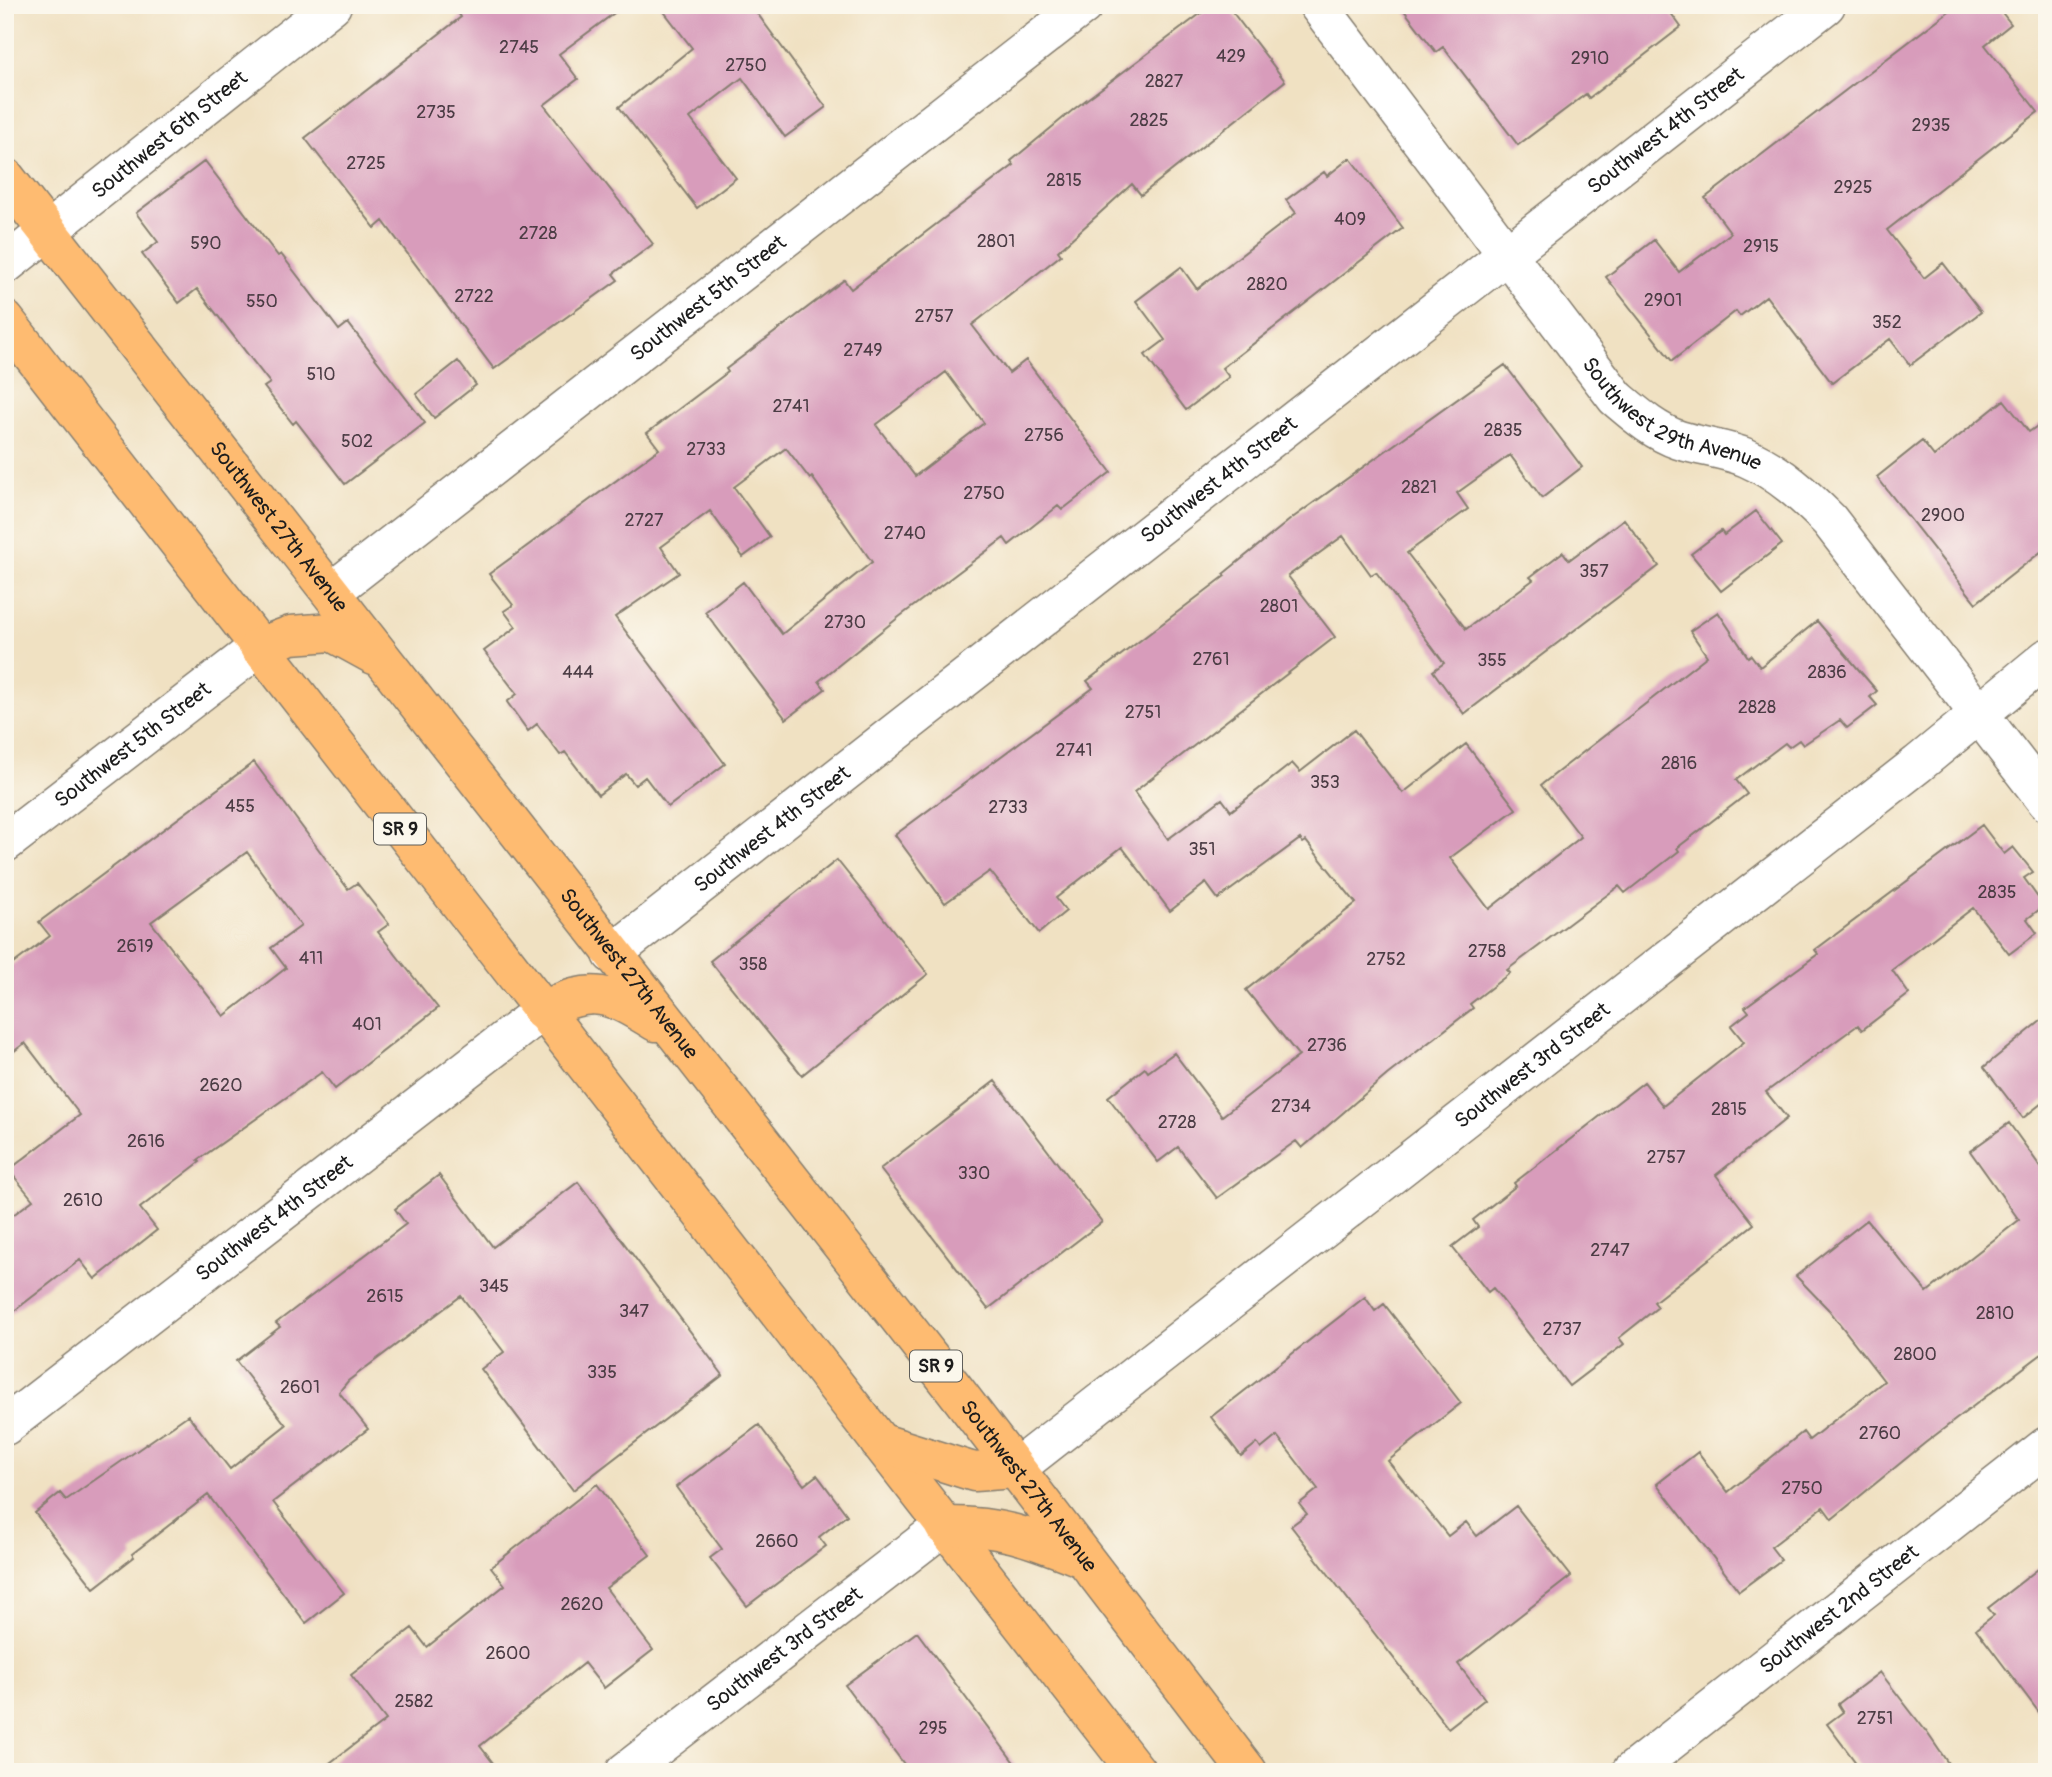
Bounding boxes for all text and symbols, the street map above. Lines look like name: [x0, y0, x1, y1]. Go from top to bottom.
house number: 2745: [499, 36, 539, 59]
house number: 429: [1216, 45, 1246, 68]
house number: 2910: [1571, 47, 1609, 70]
house number: 2750: [725, 54, 767, 77]
street label: Southwest 4th Street: [1582, 61, 1750, 200]
street label: Southwest 6th Street: [86, 64, 253, 204]
house number: 2827: [1145, 70, 1184, 93]
house number: 2735: [416, 101, 456, 124]
house number: 2825: [1130, 109, 1168, 132]
house number: 2935: [1911, 114, 1951, 137]
house number: 2725: [346, 152, 386, 175]
house number: 2815: [1046, 169, 1082, 192]
house number: 2925: [1833, 176, 1873, 199]
house number: 409: [1334, 208, 1366, 231]
house number: 2728: [519, 222, 557, 245]
street label: Southwest 5th Street: [624, 229, 792, 367]
house number: 2801: [977, 230, 1015, 253]
house number: 590: [190, 232, 222, 255]
house number: 2915: [1743, 235, 1779, 258]
house number: 2820: [1246, 273, 1288, 296]
house number: 2722: [454, 285, 494, 308]
house number: 2901: [1644, 289, 1682, 312]
house number: 550: [246, 290, 278, 313]
house number: 2757: [915, 305, 954, 328]
house number: 352: [1872, 311, 1902, 334]
house number: 2749: [843, 339, 883, 362]
street label: Southwest 29th Avenue: [1576, 352, 1767, 477]
house number: 510: [306, 363, 336, 386]
house number: 2741: [772, 395, 810, 418]
street label: Southwest 4th Street: [1135, 410, 1303, 549]
house number: 2835: [1484, 419, 1522, 442]
house number: 2756: [1024, 424, 1064, 447]
house number: 502: [341, 430, 373, 453]
street label: Southwest 27th Avenue: [204, 436, 355, 618]
house number: 2733: [686, 438, 726, 461]
house number: 2821: [1401, 476, 1437, 499]
house number: 2750: [963, 482, 1005, 505]
house number: 2900: [1921, 504, 1965, 527]
house number: 2727: [624, 509, 664, 532]
house number: 2740: [884, 522, 926, 545]
house number: 357: [1579, 560, 1609, 583]
house number: 2801: [1260, 595, 1298, 618]
house number: 2730: [824, 611, 866, 634]
house number: 2761: [1192, 648, 1230, 671]
house number: 355: [1477, 649, 1507, 672]
house number: 444: [562, 661, 594, 684]
house number: 2836: [1807, 661, 1847, 684]
street label: Southwest 5th Street: [49, 675, 217, 814]
house number: 2828: [1738, 696, 1776, 719]
house number: 2751: [1125, 701, 1161, 724]
house number: 2741: [1055, 739, 1093, 762]
house number: 2816: [1661, 752, 1697, 775]
street label: Southwest 4th Street: [688, 759, 856, 899]
house number: 353: [1310, 771, 1340, 794]
house number: 455: [225, 795, 255, 818]
house number: 2733: [988, 796, 1028, 819]
road number: SR 9: [374, 814, 426, 844]
house number: 351: [1189, 838, 1215, 861]
house number: 2835: [1978, 881, 2016, 904]
street label: Southwest 27th Avenue: [554, 883, 705, 1065]
house number: 2619: [117, 935, 153, 958]
house number: 2758: [1468, 940, 1506, 963]
house number: 411: [299, 947, 323, 970]
house number: 2752: [1366, 948, 1406, 971]
house number: 358: [739, 953, 767, 976]
street label: Southwest 3rd Street: [1449, 996, 1616, 1134]
house number: 401: [352, 1013, 382, 1036]
house number: 2736: [1307, 1034, 1347, 1057]
house number: 2620: [200, 1074, 242, 1097]
house number: 2734: [1271, 1095, 1312, 1118]
house number: 2815: [1711, 1098, 1747, 1121]
house number: 2728: [1158, 1111, 1196, 1134]
house number: 2616: [127, 1130, 165, 1153]
house number: 2757: [1647, 1146, 1686, 1169]
street label: Southwest 4th Street: [190, 1149, 358, 1287]
house number: 330: [958, 1162, 990, 1185]
house number: 2610: [63, 1189, 103, 1212]
house number: 2747: [1590, 1239, 1630, 1262]
house number: 345: [479, 1275, 509, 1298]
house number: 2615: [366, 1285, 404, 1308]
house number: 347: [619, 1300, 649, 1323]
house number: 2810: [1976, 1302, 2014, 1325]
house number: 2737: [1542, 1318, 1582, 1341]
house number: 2800: [1893, 1343, 1937, 1366]
road number: SR 9: [910, 1350, 962, 1382]
house number: 335: [587, 1361, 617, 1384]
house number: 2601: [280, 1376, 320, 1399]
street label: Southwest 27th Avenue: [954, 1395, 1104, 1578]
house number: 2760: [1859, 1422, 1901, 1445]
house number: 2750: [1781, 1477, 1823, 1500]
house number: 2660: [755, 1530, 799, 1553]
street label: Southwest 2nd Street: [1754, 1538, 1924, 1680]
street label: Southwest 3rd Street: [701, 1580, 868, 1718]
house number: 2620: [561, 1593, 603, 1616]
house number: 2600: [485, 1642, 531, 1665]
house number: 2582: [395, 1690, 433, 1713]
house number: 2751: [1857, 1707, 1893, 1730]
house number: 295: [918, 1717, 948, 1740]

